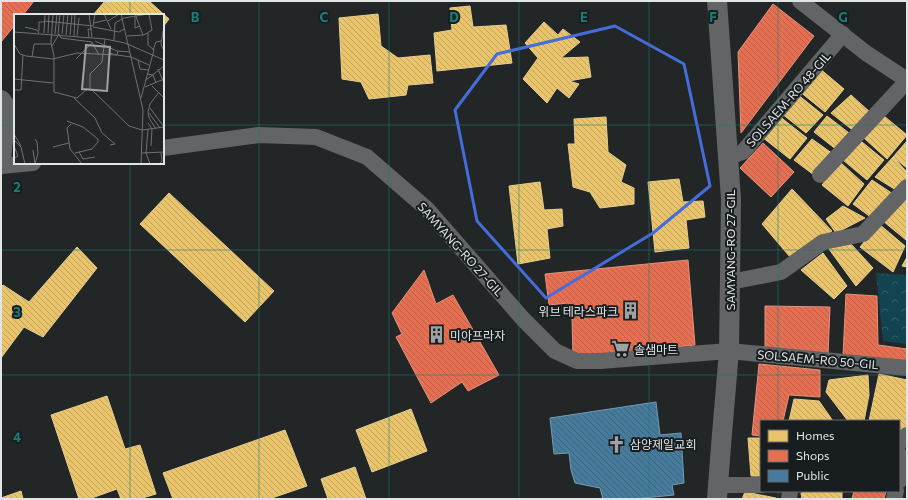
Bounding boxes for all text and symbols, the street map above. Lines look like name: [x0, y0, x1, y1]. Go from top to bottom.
text: B: [191, 9, 200, 25]
text: C: [320, 9, 329, 25]
text: D: [449, 9, 459, 25]
text: E: [580, 9, 588, 25]
text: F: [709, 9, 717, 25]
text: G: [838, 9, 848, 25]
inset map: [14, 14, 164, 164]
street label: SOLSAEM-RO 48-GIL: [743, 49, 833, 149]
text: 2: [13, 179, 21, 195]
street label: SAMYANG-RO 27-GIL: [723, 189, 737, 311]
street label: SAMYANG-RO 27-GIL: [415, 199, 507, 299]
building icon: 위브 테라스파크: [621, 301, 641, 321]
text: 3: [13, 304, 21, 320]
place label: 위브 테라스파크: [538, 304, 618, 318]
building icon: 미아프라자: [427, 325, 447, 345]
place label: 미아프라자: [450, 328, 505, 342]
supermarket icon: 솔샘마트: [611, 339, 631, 359]
place label: 솔샘마트: [634, 342, 678, 356]
street label: SOLSAEM-RO 50-GIL: [757, 347, 879, 371]
legend: [760, 420, 900, 492]
text: Homes: [796, 428, 834, 442]
text: 4: [13, 429, 21, 445]
church icon: 삼양제일교회: [607, 434, 627, 454]
place label: 삼양제일교회: [630, 437, 696, 451]
text: Shops: [796, 448, 830, 462]
text: Public: [796, 468, 829, 482]

